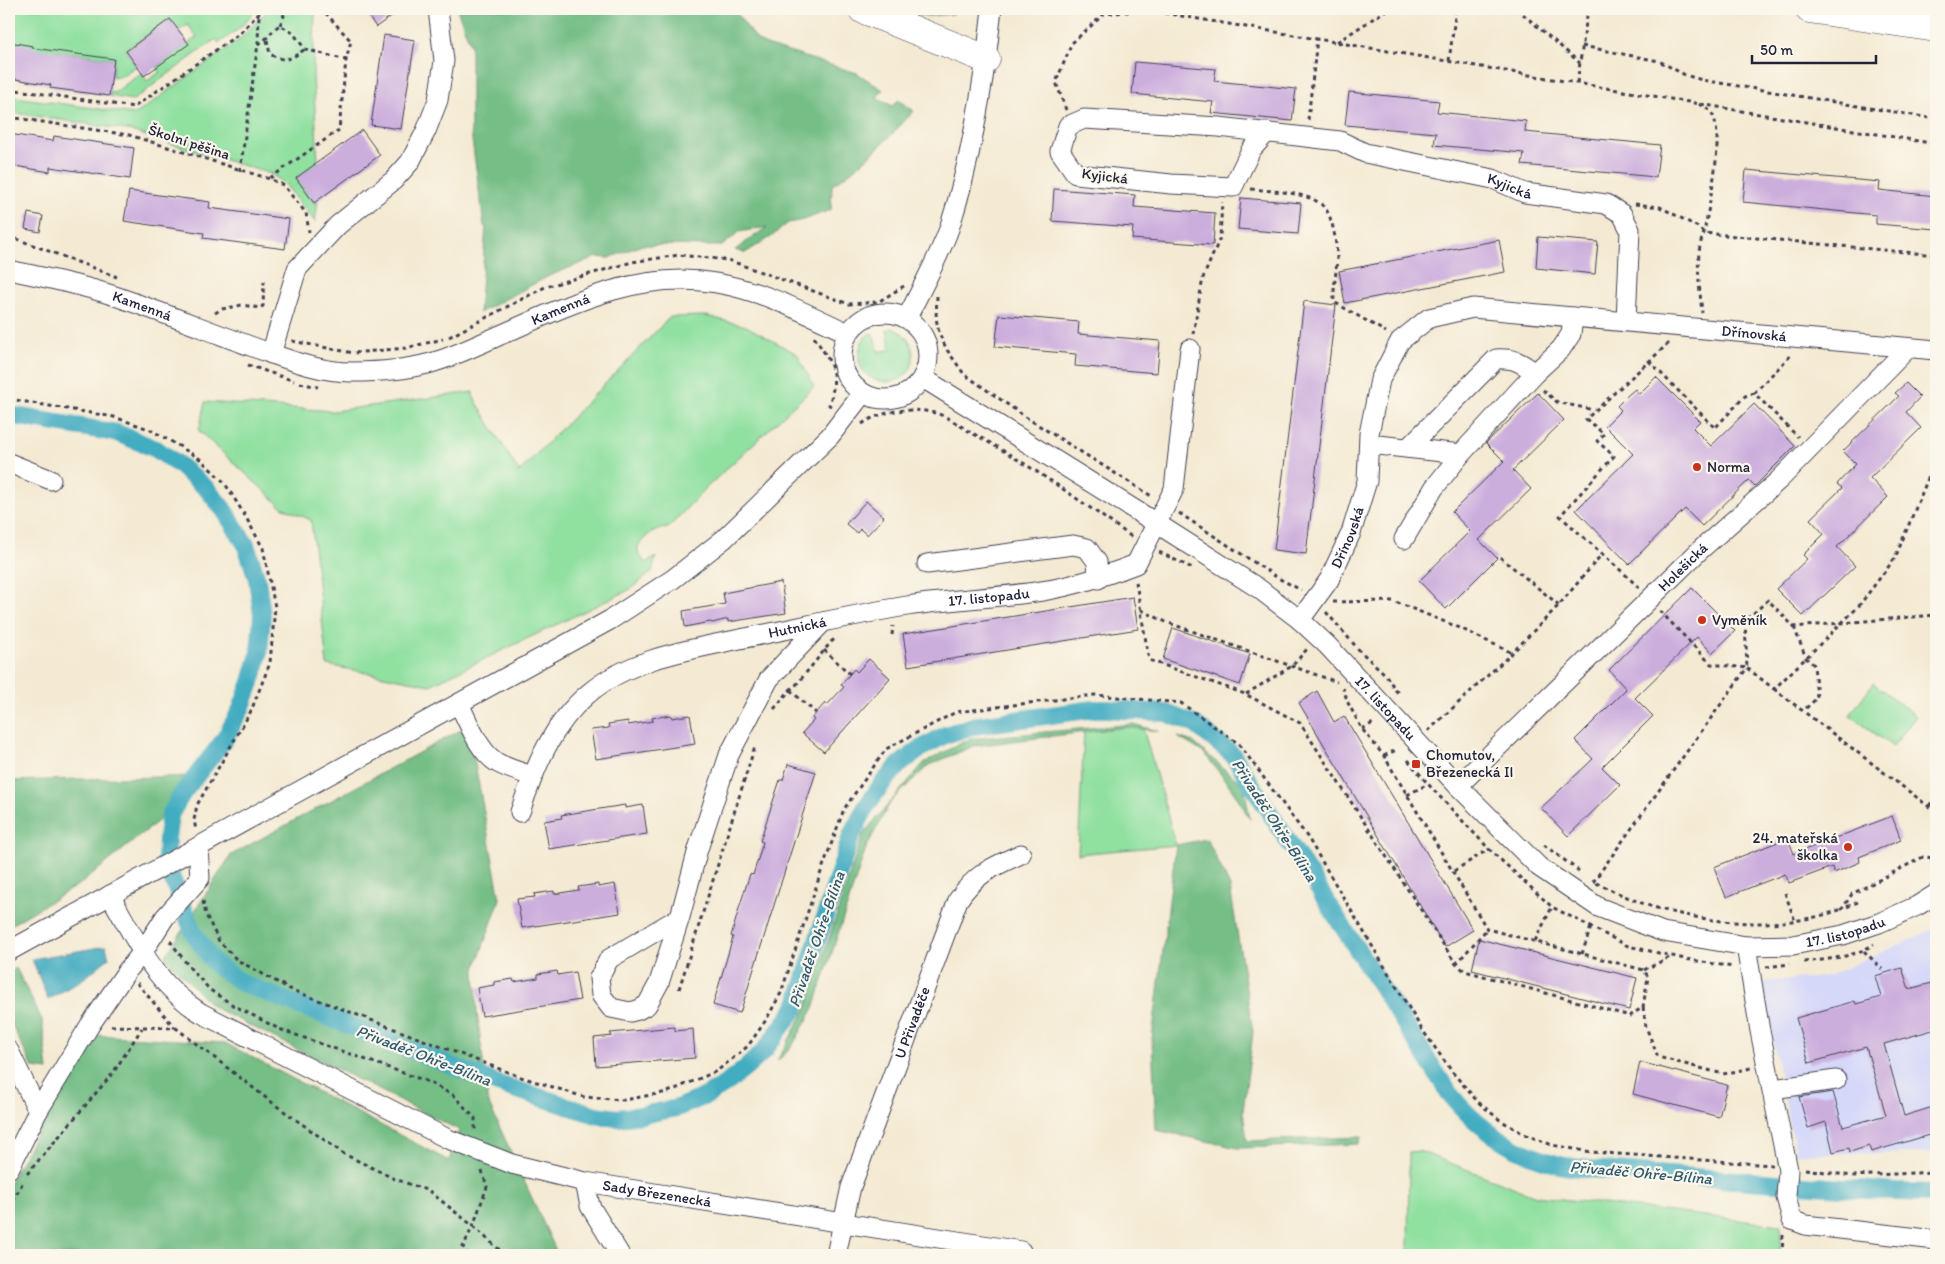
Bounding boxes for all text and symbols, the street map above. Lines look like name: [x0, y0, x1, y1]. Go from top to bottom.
scale bar: [1752, 32, 1876, 64]
text: 50 m: [1760, 41, 1793, 59]
street label: Školní pěšina: [146, 120, 233, 164]
street label: Kyjická: [1081, 164, 1129, 188]
street label: Kyjická: [1486, 169, 1533, 203]
street label: Kamenná: [110, 287, 174, 325]
street label: Kamenná: [528, 289, 592, 329]
street label: Dřínovská: [1721, 322, 1787, 345]
place label: Norma: [1707, 458, 1751, 476]
marker: Norma: [1691, 461, 1703, 473]
street label: Dřínovská: [1327, 504, 1368, 571]
street label: Holešická: [1654, 538, 1712, 595]
street label: 17. listopadu: [947, 584, 1030, 610]
place label: Vyměník: [1712, 611, 1767, 629]
street label: Hutnická: [767, 612, 828, 642]
marker: Vyměník: [1696, 614, 1708, 626]
street label: 17. listopadu: [1351, 672, 1420, 744]
place label: Chomutov, Březenecká II: [1426, 746, 1514, 781]
water label: Přivaděč Ohře-Bílina: [1228, 755, 1322, 886]
marker: Chomutov, Březenecká II: [1410, 758, 1422, 770]
place label: 24. mateřská školka: [1753, 829, 1839, 864]
marker: 24. mateřská školka: [1842, 841, 1854, 853]
water label: Přivaděč Ohře-Bílina: [784, 868, 849, 1010]
street label: 17. listopadu: [1804, 912, 1888, 951]
street label: U Přivaděče: [891, 984, 934, 1061]
water label: Přivaděč Ohře-Bílina: [354, 1021, 494, 1090]
water label: Přivaděč Ohře-Bílina: [1569, 1157, 1713, 1188]
street label: Sady Březenecká: [601, 1176, 713, 1211]

